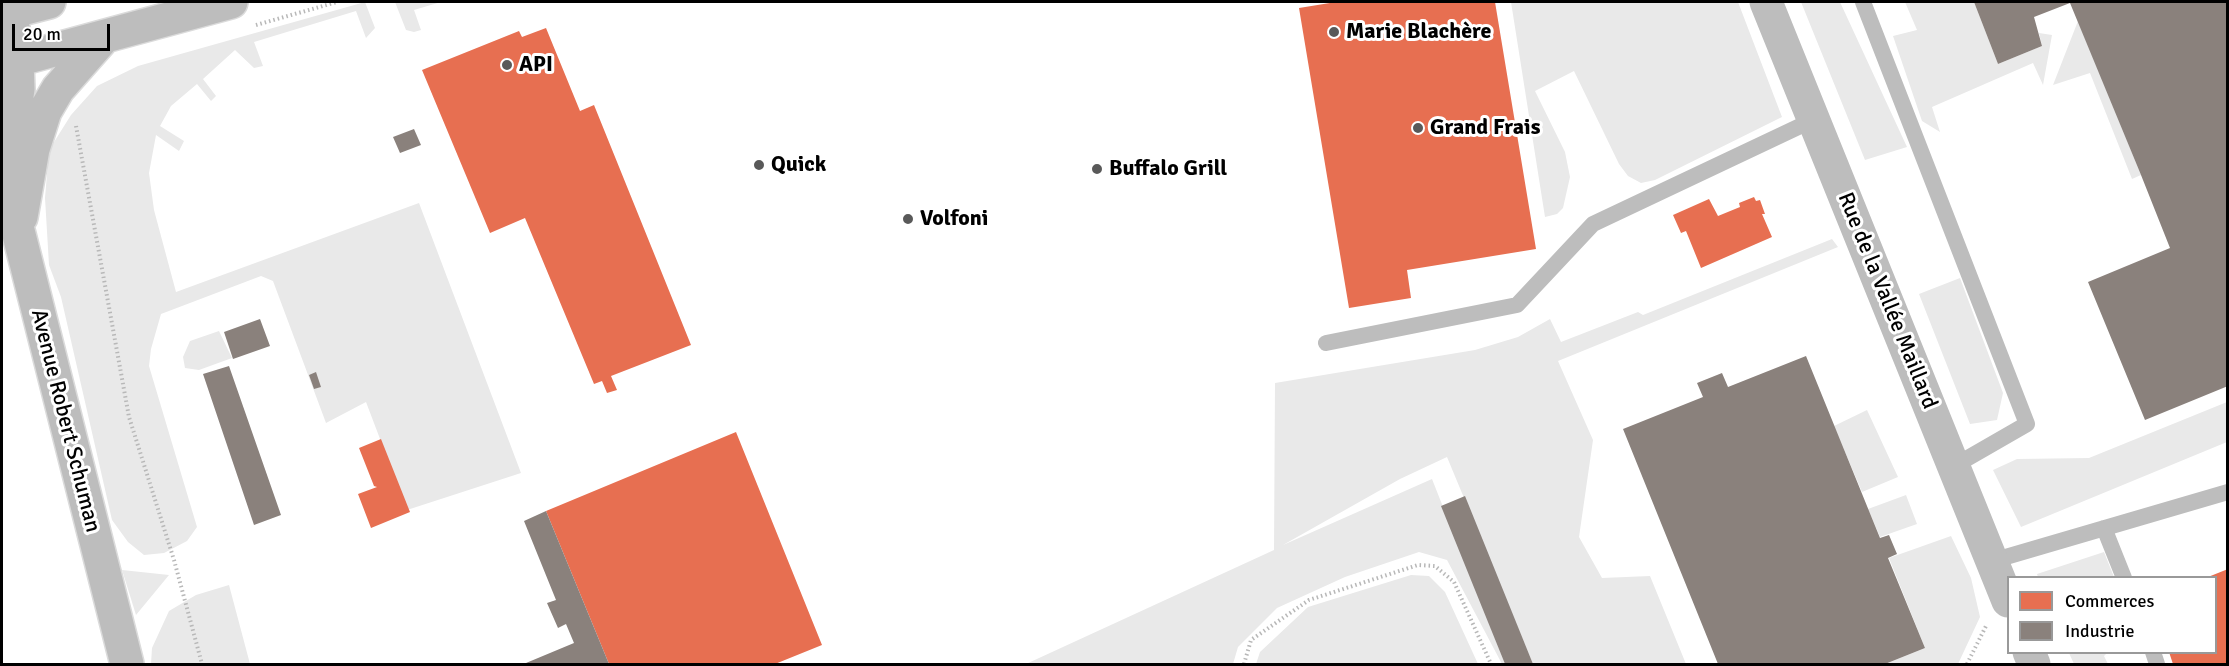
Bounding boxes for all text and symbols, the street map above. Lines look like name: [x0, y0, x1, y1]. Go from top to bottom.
scale bar: [15, 12, 112, 50]
place label: Marie Blachère: [1346, 19, 1491, 45]
text: 20 m: [23, 23, 61, 45]
marker: Marie Blachère: [1327, 25, 1341, 39]
place label: API: [519, 52, 553, 78]
marker: API: [500, 58, 514, 72]
place label: Grand Frais: [1430, 115, 1540, 141]
marker: Grand Frais: [1411, 121, 1425, 135]
place label: Quick: [771, 152, 826, 178]
place label: Buffalo Grill: [1109, 156, 1227, 182]
marker: Quick: [752, 158, 766, 172]
marker: Buffalo Grill: [1090, 162, 1104, 176]
street label: Rue de la Vallée Maillard: [1831, 189, 1943, 413]
place label: Volfoni: [920, 206, 988, 232]
marker: Volfoni: [901, 212, 915, 226]
street label: Avenue Robert Schuman: [24, 307, 106, 535]
legend: [2007, 576, 2217, 654]
text: Commerces: [2065, 590, 2154, 612]
text: Industrie: [2065, 620, 2135, 642]

